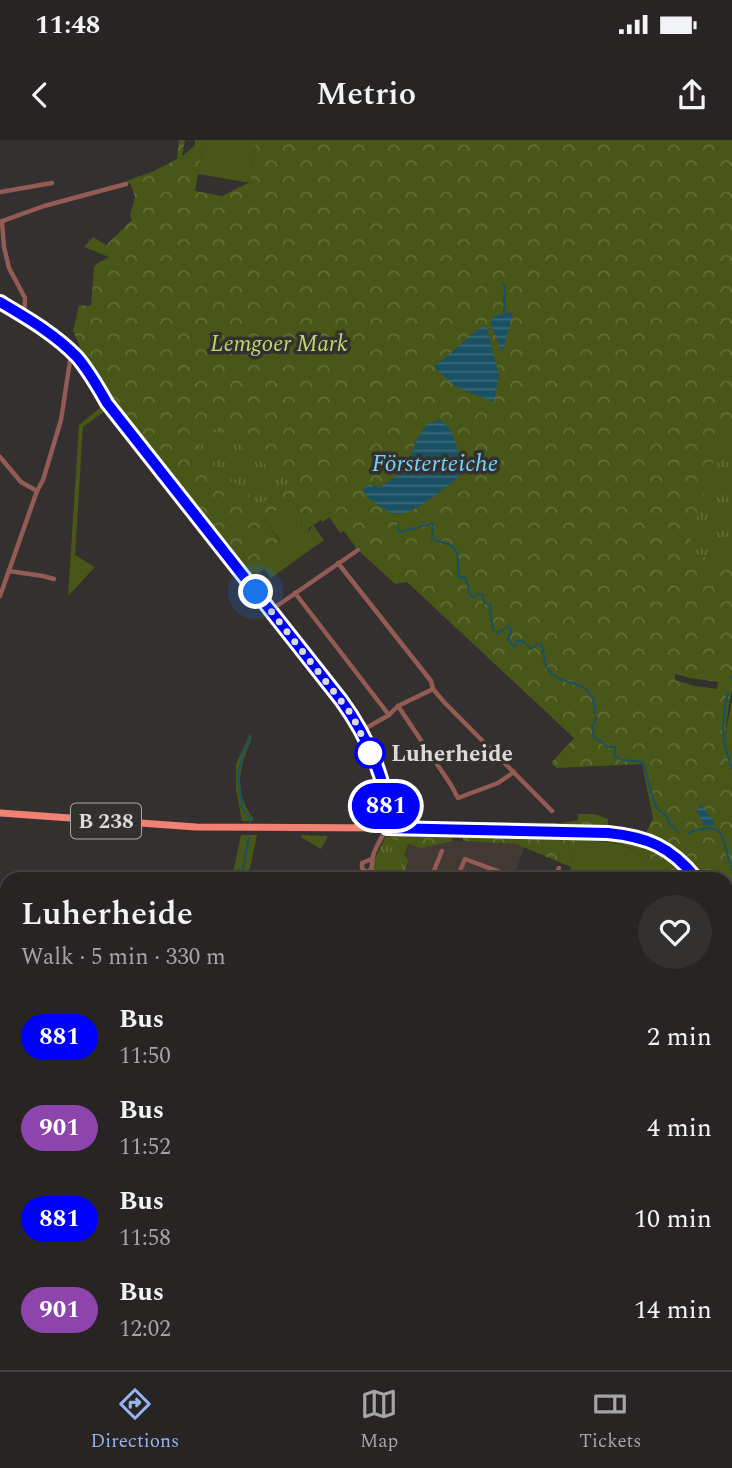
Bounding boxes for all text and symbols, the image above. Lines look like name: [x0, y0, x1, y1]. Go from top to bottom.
text: 11:48: [35, 5, 100, 45]
text: Metrio: [316, 70, 416, 119]
icon: back: [21, 76, 59, 114]
icon: share: [673, 76, 711, 114]
park label: Lemgoer Mark: [210, 327, 348, 362]
water label: Försterteiche: [372, 446, 498, 482]
your location: [238, 574, 273, 609]
place label: Luherheide: [391, 737, 513, 772]
marker: Luherheide: [355, 738, 385, 768]
line badge: 881: [346, 783, 426, 829]
text: 881: [366, 788, 406, 824]
road number: B 238: [71, 804, 141, 838]
text: Luherheide: [21, 889, 193, 939]
button: heart: [638, 895, 712, 969]
text: Walk · 5 min · 330 m: [21, 940, 226, 975]
text: Bus: [119, 999, 164, 1039]
text: 2 min: [647, 1017, 712, 1057]
text: 881: [39, 1019, 80, 1055]
text: 11:50: [119, 1039, 171, 1074]
text: Bus: [119, 1090, 164, 1130]
text: 4 min: [647, 1108, 712, 1148]
text: 901: [39, 1110, 80, 1146]
text: 11:52: [119, 1130, 171, 1165]
text: Bus: [119, 1181, 164, 1221]
text: 10 min: [634, 1199, 712, 1239]
text: 881: [39, 1201, 80, 1237]
text: 11:58: [119, 1221, 171, 1256]
text: Bus: [119, 1272, 164, 1312]
text: 14 min: [634, 1290, 712, 1330]
text: 901: [39, 1292, 80, 1328]
text: 12:02: [119, 1312, 171, 1347]
tab: Directions: [90, 1385, 179, 1456]
tab: Map: [360, 1385, 398, 1456]
tab: Tickets: [579, 1385, 642, 1456]

